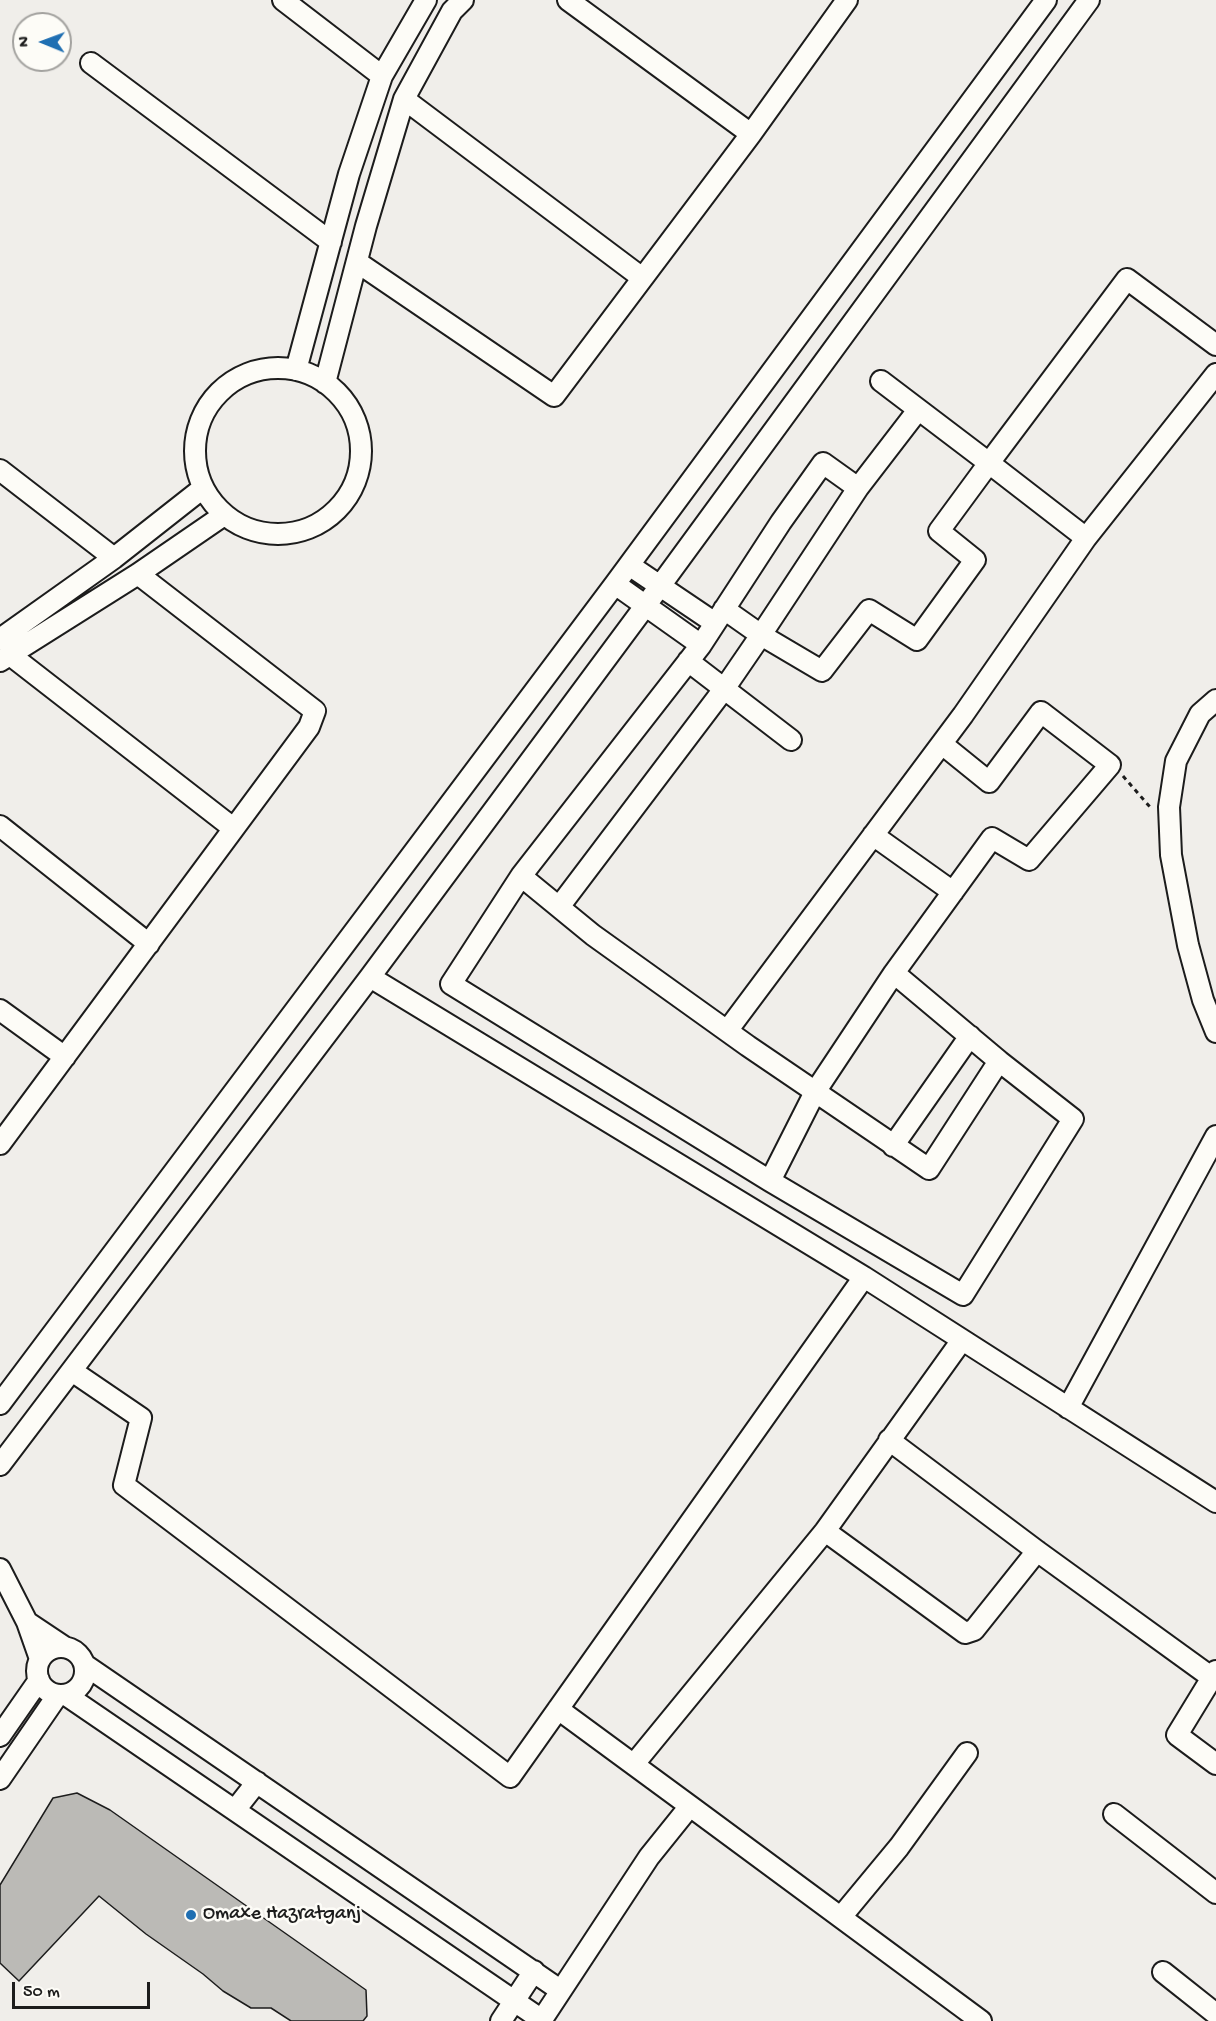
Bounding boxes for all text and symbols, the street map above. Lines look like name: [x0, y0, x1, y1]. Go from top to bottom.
north arrow: [12, 12, 72, 72]
text: N: [16, 36, 35, 47]
place label: Omaxe Hazratganj: [203, 1903, 361, 1927]
marker: Omaxe Hazratganj: [184, 1908, 198, 1922]
scale bar: [15, 1970, 153, 2008]
text: 50 m: [23, 1982, 60, 2003]

